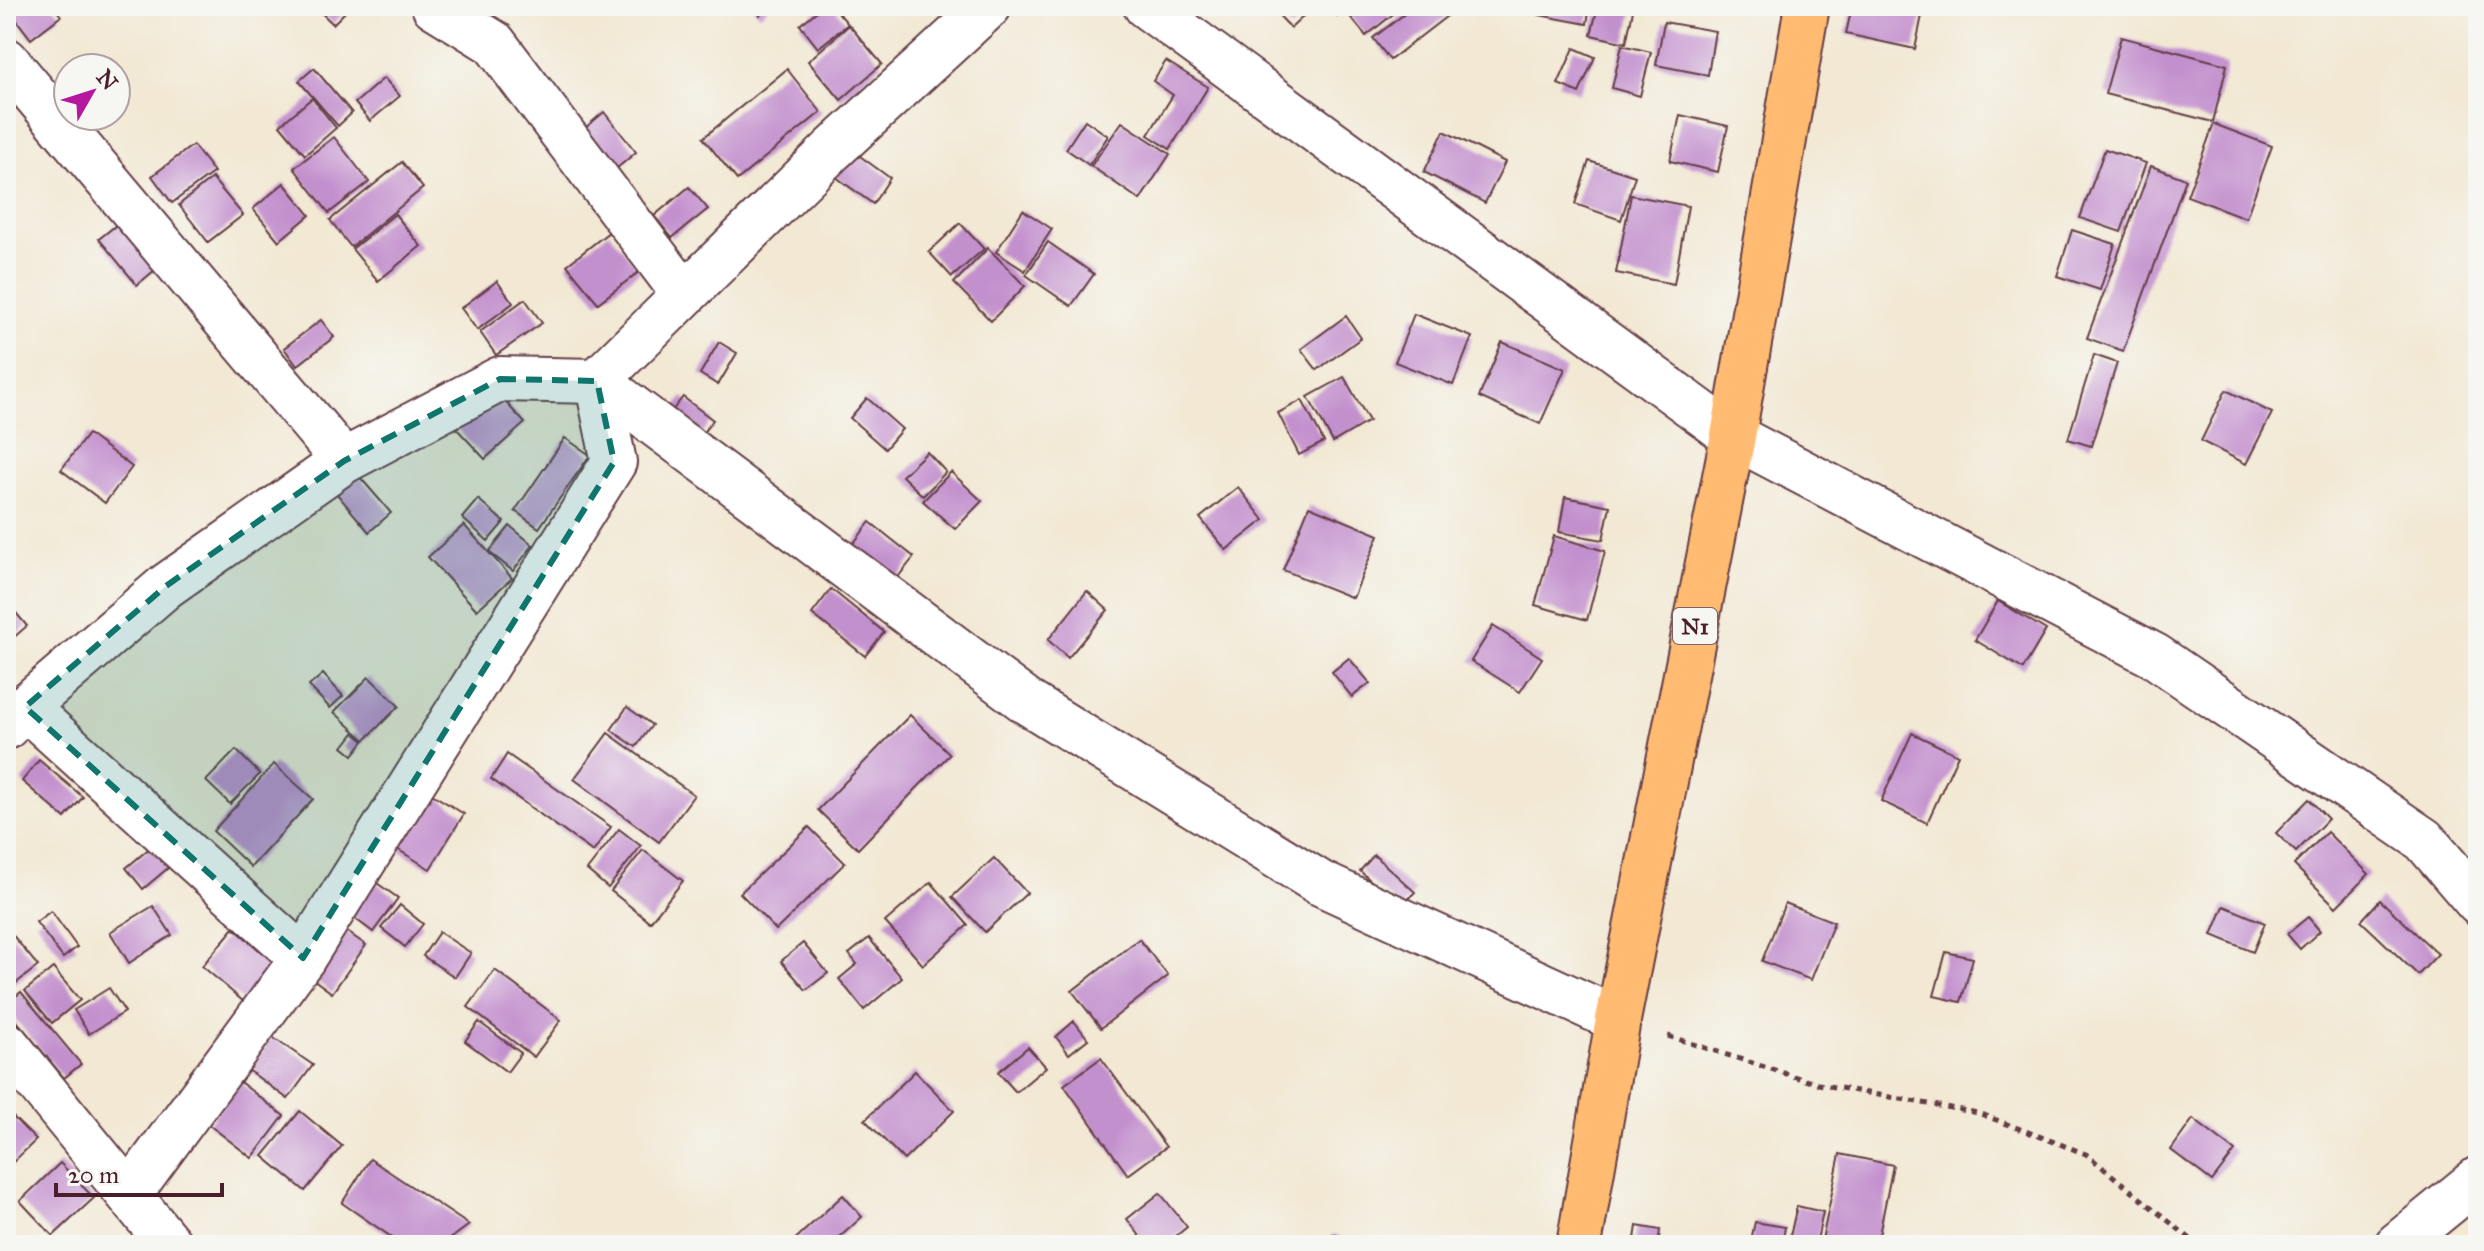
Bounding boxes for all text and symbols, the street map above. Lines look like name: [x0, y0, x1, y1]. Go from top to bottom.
north arrow: [52, 52, 132, 132]
text: N: [91, 64, 124, 96]
road number: N1: [1673, 608, 1717, 644]
scale bar: [56, 1147, 222, 1197]
text: 20 m: [68, 1160, 119, 1190]

